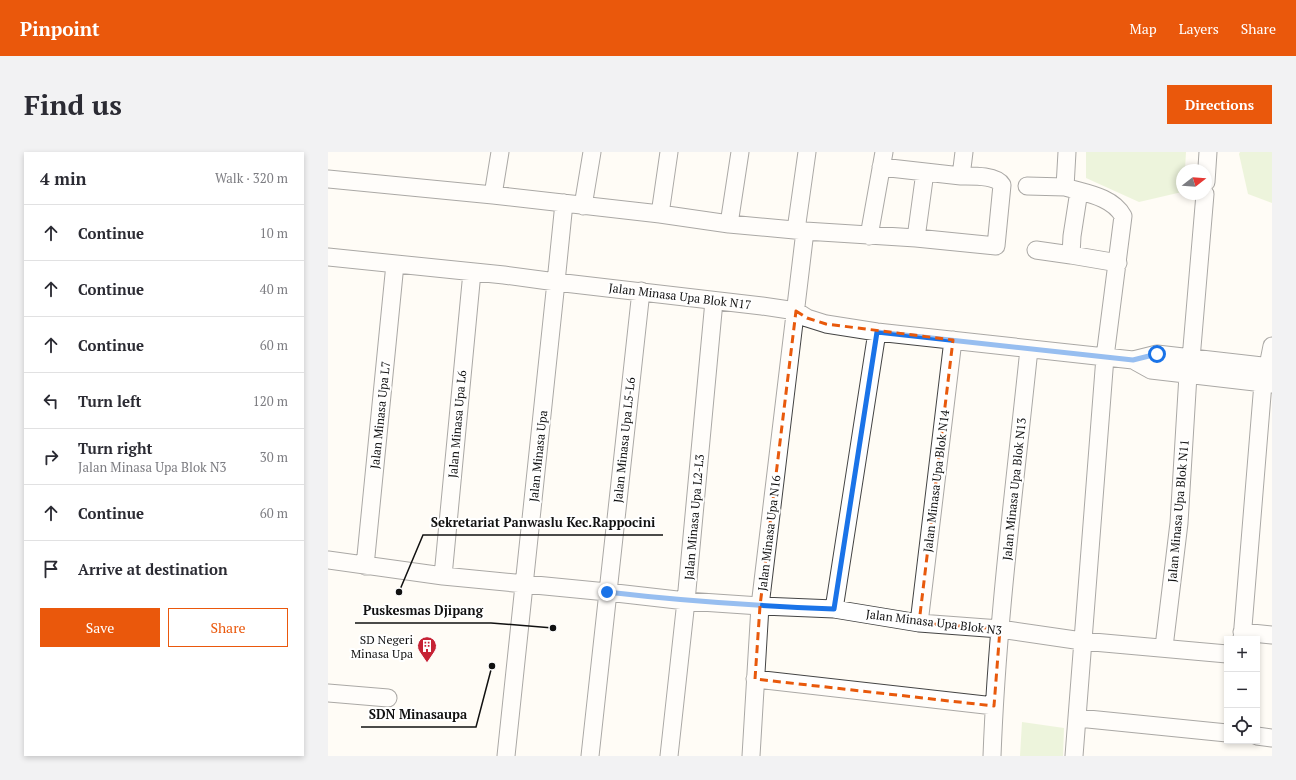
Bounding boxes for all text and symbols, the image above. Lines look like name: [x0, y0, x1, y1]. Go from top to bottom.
text: Pinpoint: [20, 16, 100, 41]
text: Map: [1130, 19, 1157, 38]
text: Layers: [1179, 19, 1219, 38]
text: Share: [1241, 19, 1276, 38]
button: Directions: [1167, 85, 1272, 124]
text: Find us: [24, 86, 122, 123]
north arrow: [1176, 164, 1212, 200]
text: 4 min: [40, 167, 87, 190]
text: Walk · 320 m: [215, 169, 288, 187]
icon: ahead: [40, 222, 62, 244]
text: Continue: [78, 223, 144, 243]
text: 10 m: [260, 224, 288, 242]
icon: ahead: [40, 278, 62, 300]
text: Continue: [78, 279, 144, 299]
text: 40 m: [260, 280, 288, 298]
street label: Jalan Minasa Upa Blok N17: [608, 280, 752, 312]
icon: ahead: [40, 334, 62, 356]
text: Continue: [78, 335, 144, 355]
text: 60 m: [260, 336, 288, 354]
route start: [1148, 345, 1166, 363]
street label: Jalan Minasa Upa L7: [367, 360, 393, 470]
street label: Jalan Minasa Upa L6: [445, 369, 469, 478]
street label: Jalan Minasa Upa L5-L6: [610, 376, 638, 504]
icon: left: [40, 390, 62, 412]
text: Turn left: [78, 391, 142, 411]
text: 120 m: [253, 392, 288, 410]
street label: Jalan Minasa Upa Blok N14: [920, 408, 952, 553]
street label: Jalan Minasa Upa: [526, 409, 550, 503]
street label: Jalan Minasa Upa Blok N13: [999, 417, 1029, 561]
text: Turn right: [78, 438, 153, 458]
street label: Jalan Minasa Upa Blok N11: [1164, 439, 1192, 583]
icon: right: [40, 446, 62, 468]
text: 30 m: [260, 448, 288, 466]
street label: Jalan Minasa Upa L2-L3: [681, 454, 707, 580]
text: Jalan Minasa Upa Blok N3: [78, 458, 226, 476]
street label: Jalan Minasa Upa N16: [754, 474, 784, 592]
icon: ahead: [40, 502, 62, 524]
text: Continue: [78, 503, 144, 523]
text: 60 m: [260, 504, 288, 522]
callout: Sekretariat Panwaslu Kec.Rappocini: [423, 510, 663, 535]
text: Sekretariat Panwaslu Kec.Rappocini: [431, 513, 655, 531]
icon: arrive: [40, 558, 62, 580]
text: Arrive at destination: [78, 559, 228, 579]
route end: [598, 583, 616, 601]
callout: Puskesmas Djipang: [355, 598, 491, 623]
text: Puskesmas Djipang: [363, 601, 484, 619]
street label: Jalan Minasa Upa Blok N3: [865, 606, 1003, 638]
button: Save: [40, 608, 160, 647]
button: Share: [168, 608, 288, 647]
place label: SD Negeri Minasa Upa: [351, 632, 413, 661]
building icon: SD Negeri Minasa Upa: [416, 635, 438, 663]
map controls: [1224, 636, 1260, 744]
button: +: [1224, 636, 1260, 672]
button: −: [1224, 672, 1260, 708]
callout: SDN Minasaupa: [361, 702, 476, 727]
text: SDN Minasaupa: [369, 705, 468, 723]
button: locate: [1224, 708, 1260, 744]

